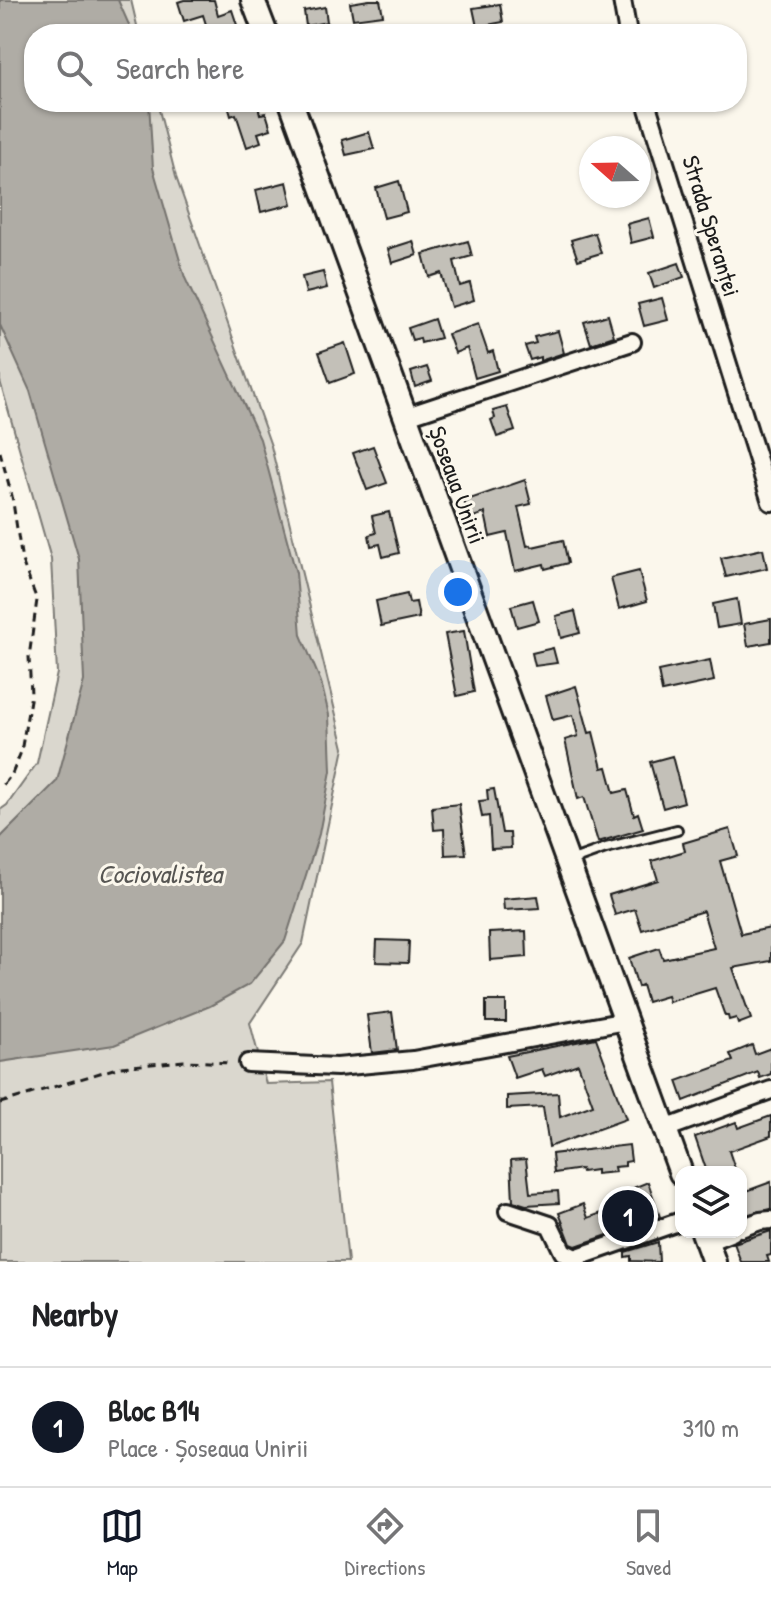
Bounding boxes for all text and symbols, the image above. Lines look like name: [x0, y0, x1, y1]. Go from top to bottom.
search box: [24, 24, 747, 112]
icon: search: [52, 46, 96, 90]
text: Search here: [116, 48, 244, 88]
north arrow: [579, 136, 651, 208]
street label: Strada Speranței: [675, 151, 749, 300]
street label: Șoseaua Unirii: [422, 421, 494, 548]
your location: [438, 572, 478, 612]
water label: Cociovalistea: [98, 856, 225, 891]
map controls: [675, 1166, 747, 1238]
button: layers: [675, 1166, 747, 1238]
pin: 1: [602, 1186, 654, 1246]
text: Nearby: [32, 1291, 118, 1337]
text: Bloc B14: [108, 1390, 199, 1430]
text: 1: [53, 1410, 63, 1445]
text: 310 m: [683, 1410, 739, 1445]
text: Place · Șoseaua Unirii: [108, 1430, 308, 1465]
tab: Map: [100, 1504, 144, 1582]
tab: Directions: [345, 1504, 426, 1582]
tab: Saved: [626, 1504, 671, 1582]

